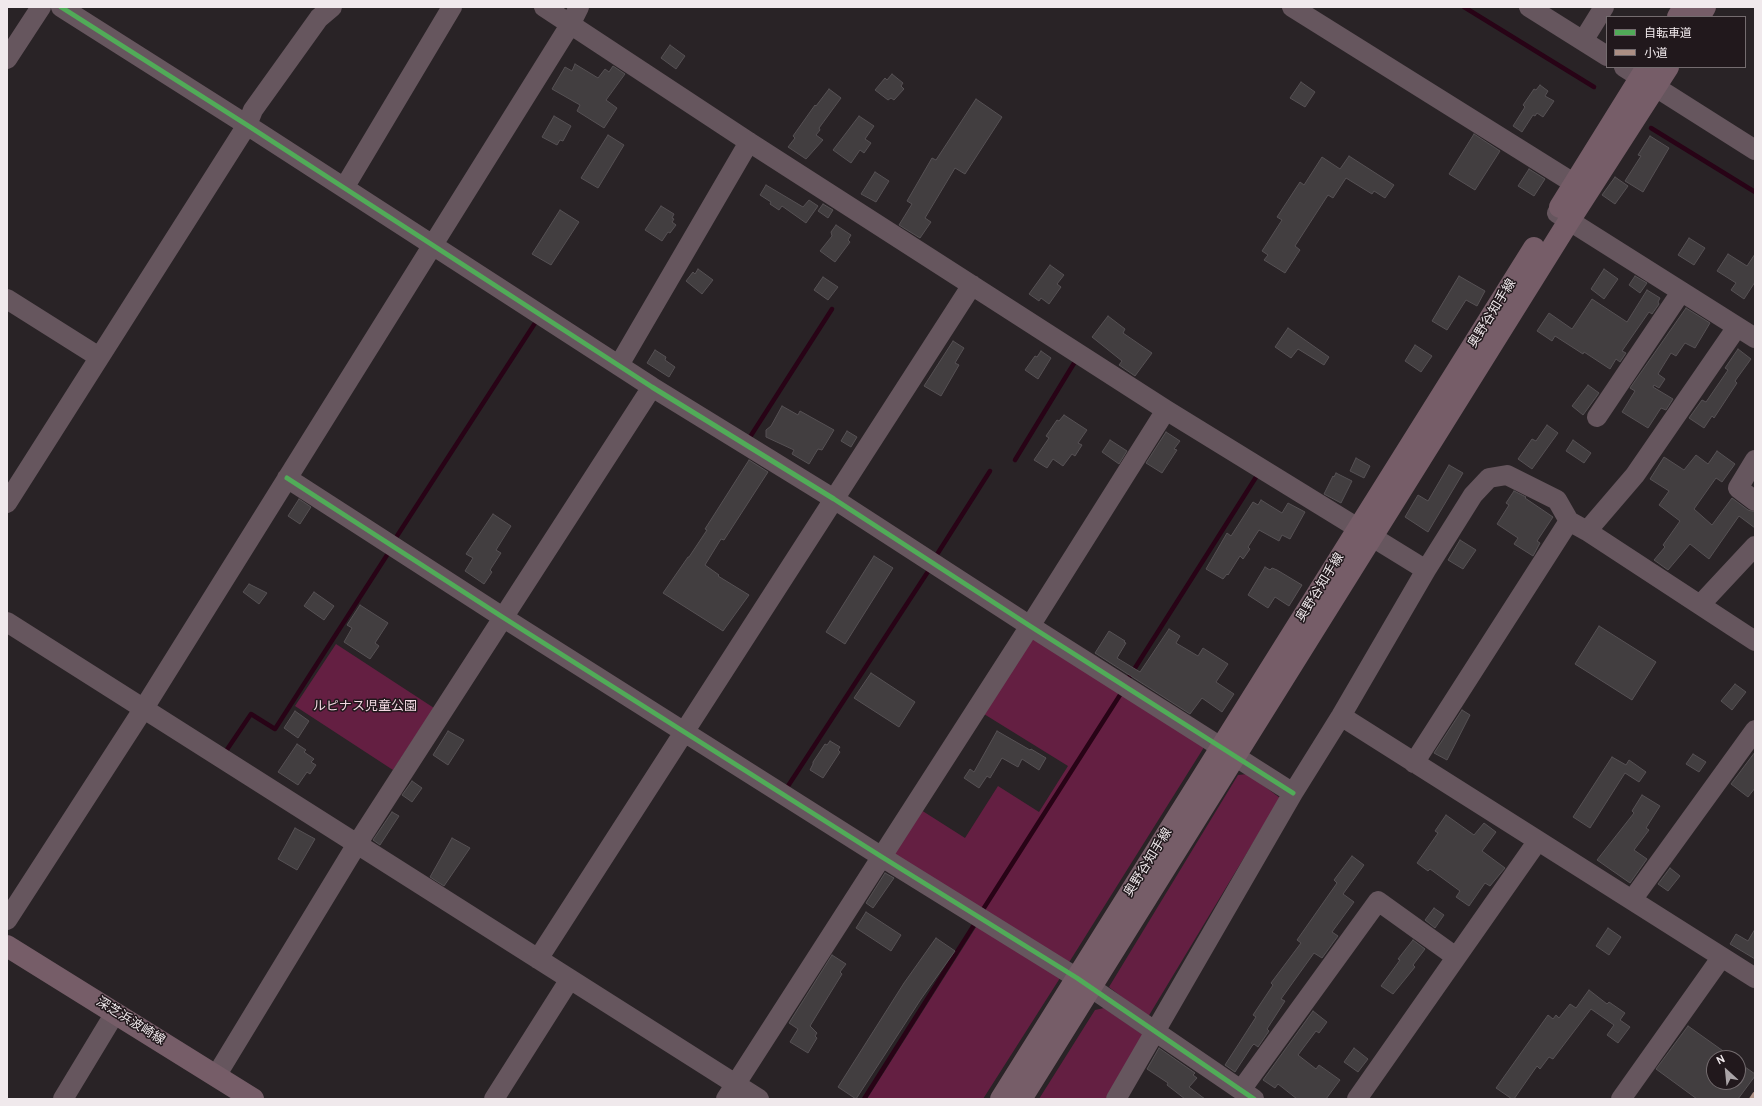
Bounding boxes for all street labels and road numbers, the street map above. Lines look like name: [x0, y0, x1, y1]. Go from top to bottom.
street label: 奥野谷知手線: [1466, 277, 1520, 351]
street label: 奥野谷知手線: [1294, 551, 1348, 625]
street label: 奥野谷知手線: [1122, 826, 1176, 900]
street label: 深芝浜波崎線: [93, 995, 167, 1049]

